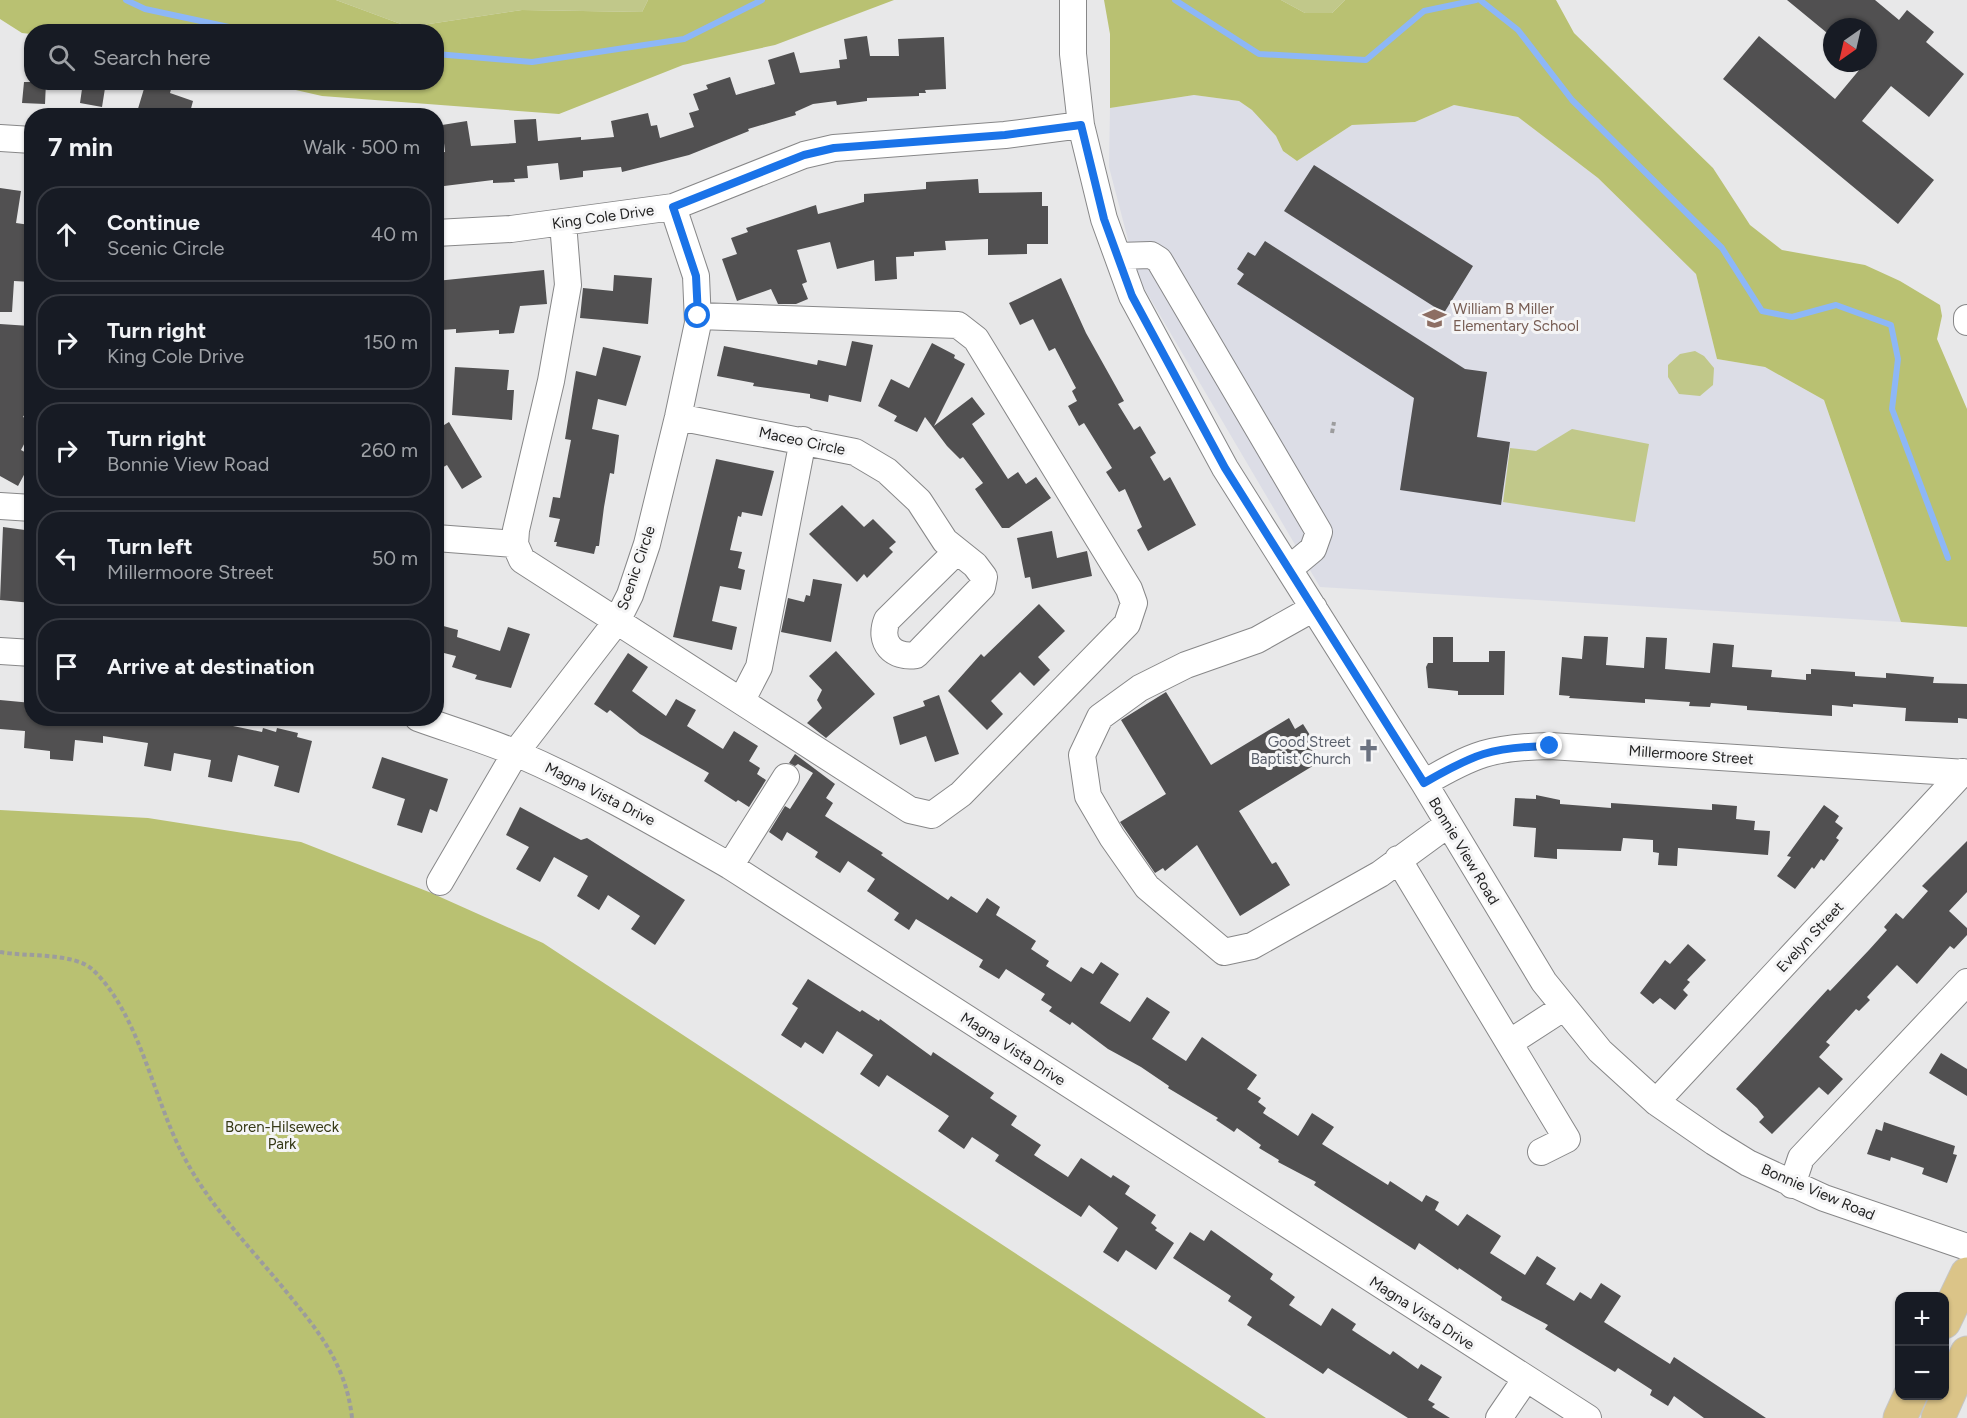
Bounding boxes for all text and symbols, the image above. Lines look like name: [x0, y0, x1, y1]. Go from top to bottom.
north arrow: [1823, 18, 1877, 72]
search box: [24, 24, 444, 90]
icon: search: [45, 41, 78, 74]
text: Search here: [93, 44, 211, 71]
text: 7 min: [48, 131, 113, 163]
text: Walk · 500 m: [303, 135, 420, 159]
street label: King Cole Drive: [551, 201, 655, 233]
text: Continue: [107, 209, 200, 236]
icon: ahead: [50, 218, 83, 251]
text: 40 m: [371, 222, 418, 246]
text: Scenic Circle: [107, 236, 225, 260]
place label: William B Miller Elementary School: [1453, 300, 1579, 335]
route start: [684, 302, 710, 328]
school or university icon: William B Miller Elementary School: [1422, 305, 1448, 331]
text: Turn right: [107, 317, 206, 344]
icon: right: [50, 326, 83, 359]
text: 150 m: [363, 330, 418, 354]
text: King Cole Drive: [107, 344, 244, 368]
street label: Maceo Circle: [757, 423, 847, 459]
text: Turn right: [107, 425, 206, 452]
icon: right: [50, 434, 83, 467]
text: 260 m: [361, 438, 418, 462]
text: Bonnie View Road: [107, 452, 269, 476]
street label: Scenic Circle: [613, 523, 659, 613]
text: Turn left: [107, 533, 193, 560]
icon: left: [50, 542, 83, 575]
text: 50 m: [372, 546, 418, 570]
text: Millermoore Street: [107, 560, 274, 584]
icon: arrive: [50, 650, 83, 683]
text: Arrive at destination: [107, 653, 315, 680]
route end: [1536, 732, 1562, 758]
place label: Good Street Baptist Church: [1251, 733, 1351, 768]
church icon: Good Street Baptist Church: [1356, 738, 1382, 764]
street label: Millermoore Street: [1628, 742, 1754, 768]
street label: Magna Vista Drive: [542, 758, 658, 830]
street label: Bonnie View Road: [1425, 794, 1503, 908]
street label: Evelyn Street: [1773, 898, 1847, 976]
street label: Magna Vista Drive: [957, 1008, 1069, 1090]
park label: Boren-Hilseweck Park: [225, 1118, 340, 1153]
street label: Bonnie View Road: [1758, 1160, 1878, 1224]
street label: Magna Vista Drive: [1366, 1272, 1478, 1354]
map controls: [1895, 1292, 1949, 1400]
button: +: [1895, 1292, 1949, 1346]
button: −: [1895, 1346, 1949, 1400]

